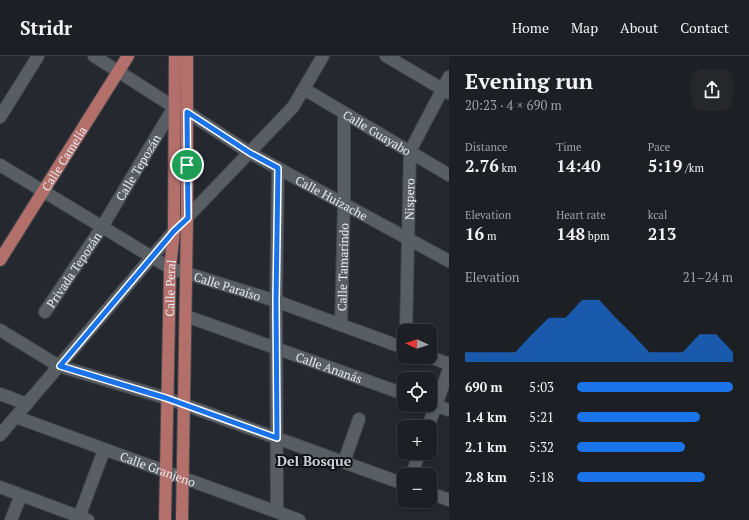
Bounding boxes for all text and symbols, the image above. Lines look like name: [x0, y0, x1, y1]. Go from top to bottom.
text: Stridr: [20, 15, 72, 40]
text: Home: [512, 18, 549, 37]
text: Map: [571, 18, 598, 37]
text: About: [620, 18, 658, 37]
text: Contact: [680, 18, 729, 37]
text: Evening run: [465, 66, 593, 95]
button: share: [691, 69, 733, 111]
text: 20:23 · 4 × 690 m: [465, 96, 562, 114]
street label: Calle Guayabo: [340, 106, 414, 159]
street label: Calle Camelia: [38, 123, 90, 193]
street label: Calle Tepozán: [112, 131, 164, 203]
text: Distance: [465, 140, 508, 154]
text: Time: [556, 140, 581, 154]
text: Pace: [648, 140, 670, 154]
pin: [170, 148, 204, 182]
icon: arrive: [176, 154, 198, 176]
text: 2.76: [465, 154, 499, 177]
text: 14:40: [556, 154, 601, 177]
text: 5:19: [648, 154, 682, 177]
text: km: [499, 161, 517, 175]
text: /km: [682, 161, 704, 175]
street label: Calle Huizache: [293, 172, 370, 223]
street label: Nispero: [401, 178, 417, 220]
text: Elevation: [465, 208, 511, 222]
text: Heart rate: [556, 208, 606, 222]
text: kcal: [648, 208, 667, 222]
street label: Calle Tamarindo: [334, 222, 351, 311]
text: 16: [465, 222, 484, 245]
text: 148: [556, 222, 585, 245]
text: 213: [648, 222, 676, 245]
street label: Privada Tepozán: [43, 229, 104, 310]
text: m: [484, 229, 496, 243]
text: bpm: [585, 229, 610, 243]
street label: Calle Peral: [162, 258, 178, 317]
street label: Calle Paraíso: [192, 268, 263, 303]
text: Elevation: [465, 268, 520, 286]
text: 21–24 m: [683, 268, 733, 286]
north arrow: [397, 324, 437, 364]
map controls: [397, 324, 437, 508]
street label: Calle Ananás: [294, 348, 364, 386]
button: locate: [397, 372, 437, 412]
text: 690 m: [465, 378, 503, 396]
text: 5:03: [529, 378, 554, 396]
text: 1.4 km: [465, 408, 507, 426]
text: 5:21: [529, 408, 554, 426]
button: +: [397, 420, 437, 460]
text: 2.1 km: [465, 438, 507, 456]
text: 5:32: [529, 438, 554, 456]
street label: Calle Granjeno: [118, 448, 198, 489]
district label: Del Bosque: [277, 451, 352, 470]
button: −: [397, 468, 437, 508]
text: 2.8 km: [465, 468, 507, 486]
text: 5:18: [529, 468, 554, 486]

